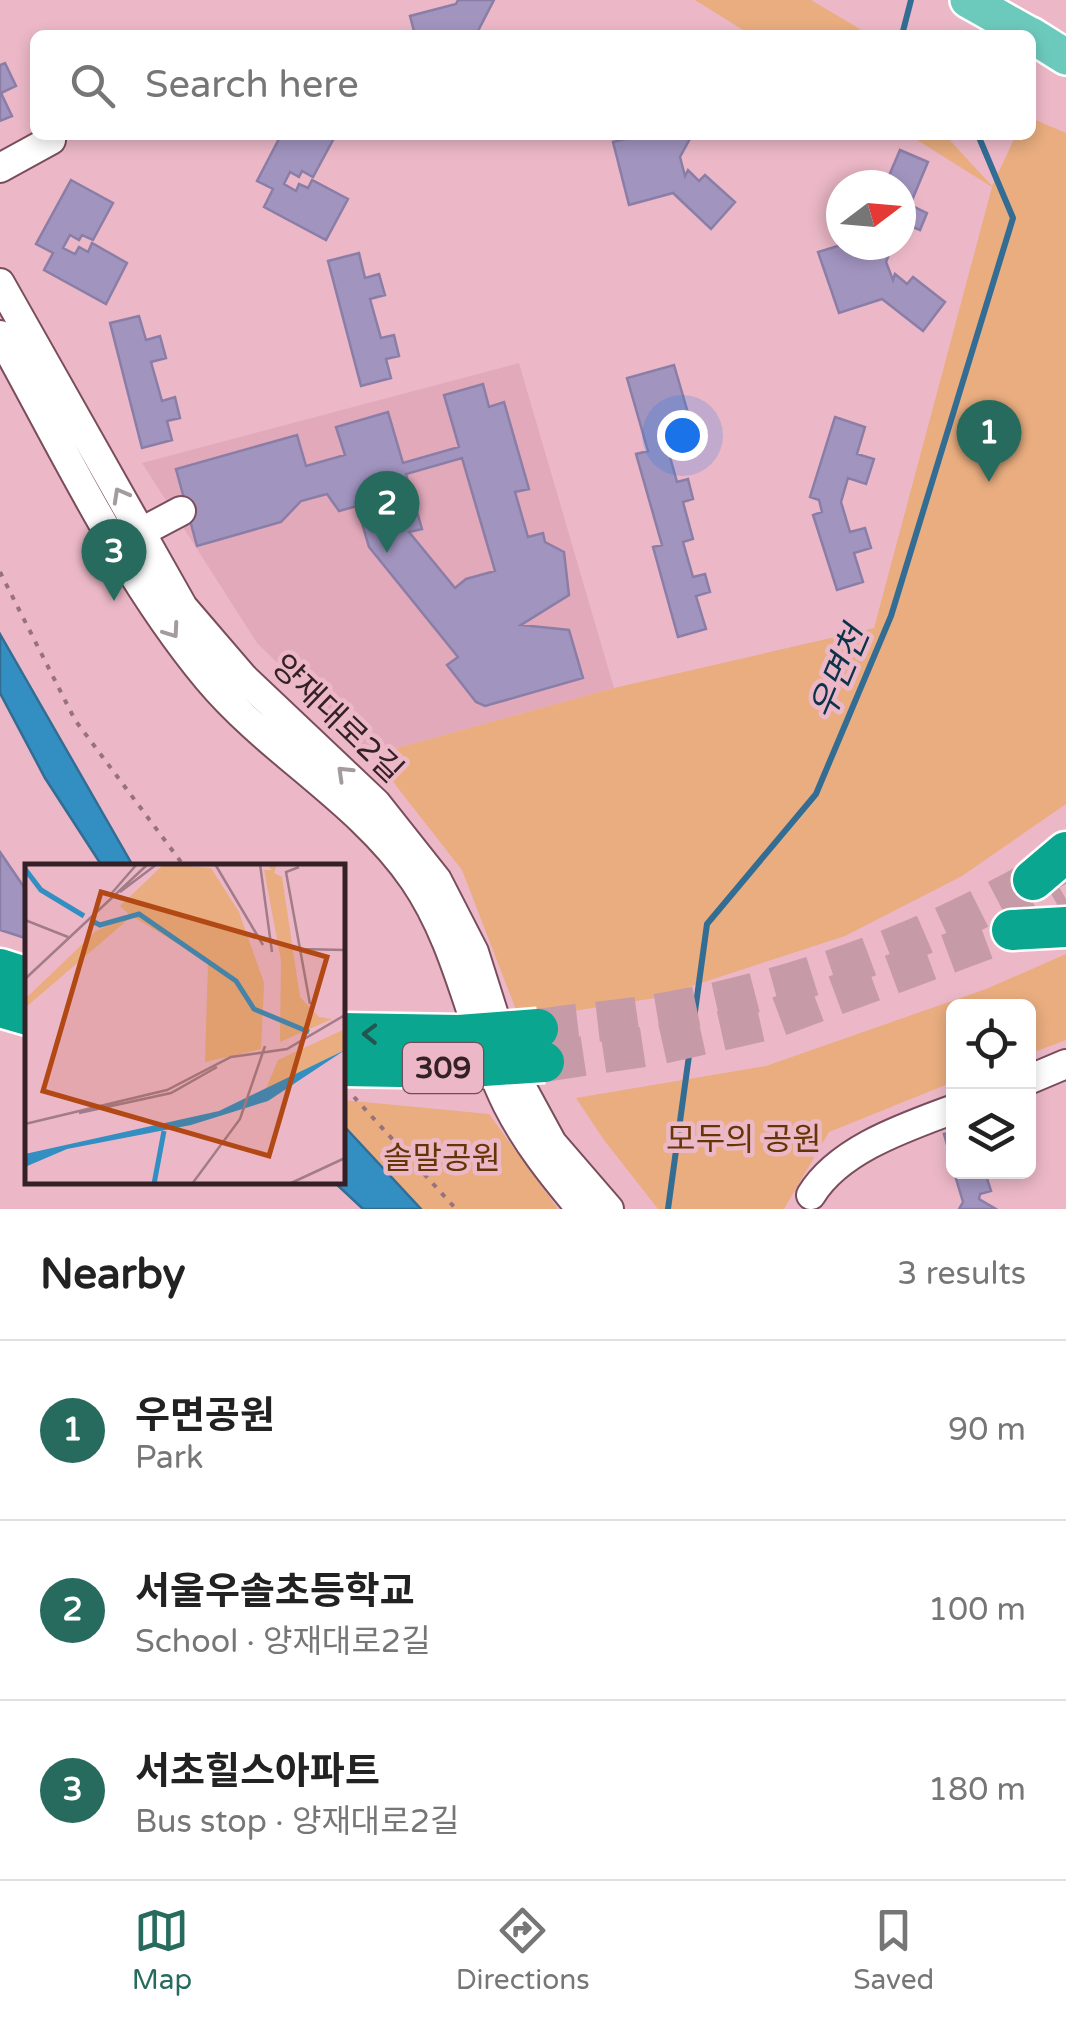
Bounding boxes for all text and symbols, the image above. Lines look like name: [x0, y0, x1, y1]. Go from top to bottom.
search box: [30, 30, 1036, 140]
icon: search: [65, 58, 120, 113]
text: Search here: [145, 62, 359, 108]
north arrow: [826, 170, 916, 260]
pin: 1: [956, 400, 1022, 482]
your location: [657, 410, 708, 461]
pin: 2: [354, 470, 420, 553]
one-way arrow: [113, 488, 132, 506]
pin: 3: [82, 518, 146, 601]
water label: 우면천: [802, 617, 880, 726]
one-way arrow: [160, 620, 178, 639]
street label: 양재대로2길: [264, 647, 410, 791]
one-way arrow: [337, 767, 356, 785]
inset map: [25, 864, 345, 1184]
map controls: [946, 999, 1036, 1179]
button: locate: [946, 999, 1036, 1089]
one-way arrow: [362, 1023, 378, 1045]
road number: 309: [403, 1043, 483, 1093]
button: layers: [946, 1089, 1036, 1179]
park label: 모두의 공원: [666, 1121, 822, 1159]
park label: 솔말공원: [383, 1140, 501, 1178]
text: Nearby: [40, 1249, 185, 1300]
text: 3 results: [897, 1255, 1026, 1293]
text: 우면공원: [135, 1393, 275, 1439]
text: 1: [62, 1411, 83, 1449]
text: 90 m: [948, 1411, 1026, 1449]
text: Park: [135, 1439, 203, 1477]
text: 서울우솔초등학교: [135, 1569, 415, 1615]
text: 2: [62, 1591, 83, 1629]
text: 100 m: [928, 1591, 1026, 1629]
text: School · 양재대로2길: [135, 1623, 430, 1661]
text: 서초힐스아파트: [135, 1749, 380, 1795]
text: 3: [62, 1771, 83, 1809]
text: 180 m: [928, 1771, 1026, 1809]
text: Bus stop · 양재대로2길: [135, 1803, 459, 1841]
tab: Map: [132, 1903, 192, 1997]
tab: Directions: [456, 1903, 590, 1997]
tab: Saved: [853, 1903, 934, 1997]

